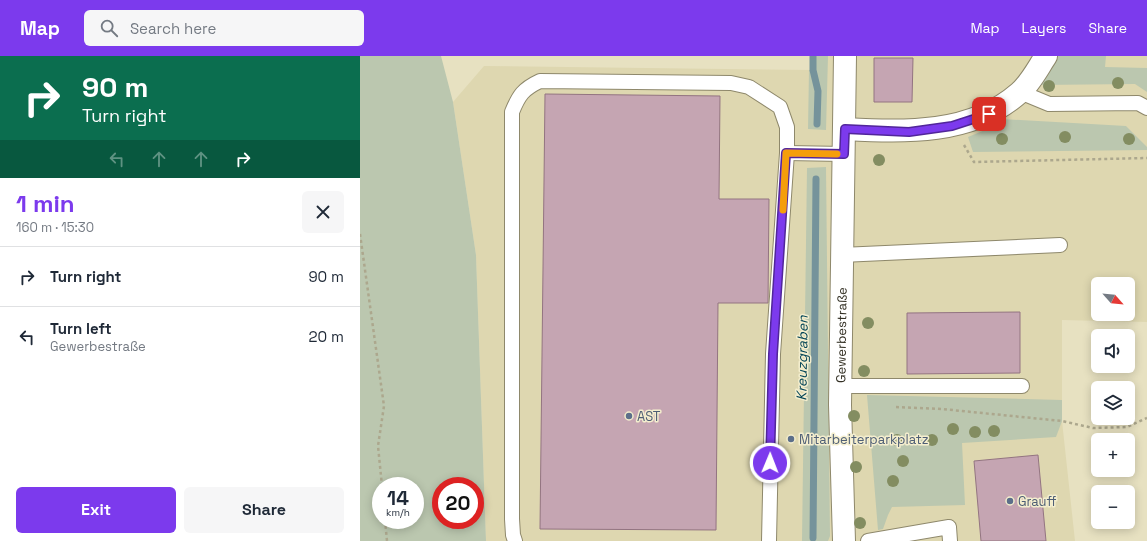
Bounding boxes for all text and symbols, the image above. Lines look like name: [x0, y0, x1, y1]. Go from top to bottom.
search box: [84, 10, 364, 46]
text: Map: [20, 16, 60, 41]
icon: search: [98, 17, 120, 39]
text: Search here: [130, 19, 216, 38]
text: Map: [970, 19, 1000, 37]
text: Layers: [1022, 19, 1066, 37]
text: Share: [1088, 19, 1127, 37]
text: 90 m: [82, 69, 148, 105]
icon: right: [16, 72, 68, 124]
pin: [972, 97, 1006, 131]
icon: arrive: [978, 103, 1000, 125]
text: Turn right: [82, 104, 166, 127]
icon: left: [106, 148, 128, 170]
icon: ahead: [148, 148, 170, 170]
icon: ahead: [190, 148, 212, 170]
icon: right: [232, 148, 254, 170]
text: 1 min: [16, 188, 75, 219]
button: close: [302, 191, 344, 233]
text: 160 m · 15:30: [16, 219, 94, 236]
icon: right: [16, 266, 38, 288]
text: Turn right: [50, 267, 121, 286]
text: 90 m: [308, 267, 344, 286]
north arrow: [1091, 277, 1135, 321]
map controls: [1091, 277, 1135, 529]
street label: Gewerbestraße: [832, 287, 850, 383]
water label: Kreuzgraben: [792, 315, 812, 401]
text: Turn left: [50, 319, 112, 338]
icon: left: [16, 326, 38, 348]
text: 20 m: [309, 327, 344, 346]
button: sound: [1091, 329, 1135, 373]
text: Gewerbestraße: [50, 338, 146, 355]
button: layers: [1091, 381, 1135, 425]
place label: AST: [637, 408, 661, 425]
marker: AST: [624, 411, 634, 421]
place label: Mitarbeiterparkplatz: [799, 431, 929, 448]
button: +: [1091, 433, 1135, 477]
marker: Mitarbeiterparkplatz: [786, 434, 796, 444]
position arrow: [749, 442, 791, 484]
speed limit sign: 20: [432, 477, 484, 529]
text: 14: [387, 485, 409, 511]
button: −: [1091, 485, 1135, 529]
button: Exit: [16, 487, 176, 533]
button: Share: [184, 487, 344, 533]
place label: Grauff: [1018, 493, 1057, 510]
marker: Grauff: [1005, 496, 1015, 506]
text: km/h: [386, 506, 410, 519]

